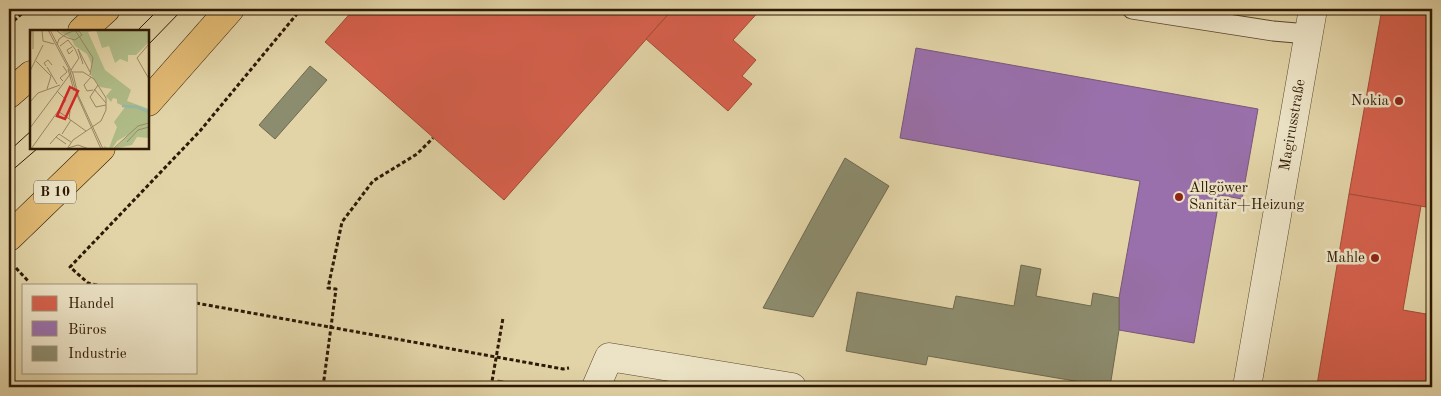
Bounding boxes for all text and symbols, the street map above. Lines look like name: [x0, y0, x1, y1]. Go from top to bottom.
inset map: [30, 30, 149, 149]
street label: Magirusstraße: [1277, 78, 1308, 172]
place label: Nokia: [1351, 94, 1390, 109]
marker: Nokia: [1393, 95, 1405, 107]
road number: B 10: [34, 180, 76, 203]
place label: Allgöwer Sanitär+Heizung: [1189, 181, 1304, 213]
marker: Allgöwer Sanitär+Heizung: [1173, 191, 1185, 203]
place label: Mahle: [1326, 251, 1365, 266]
marker: Mahle: [1369, 252, 1381, 264]
legend: [22, 284, 198, 374]
text: Handel: [68, 297, 114, 312]
text: Büros: [68, 323, 106, 338]
text: Industrie: [68, 347, 127, 362]

